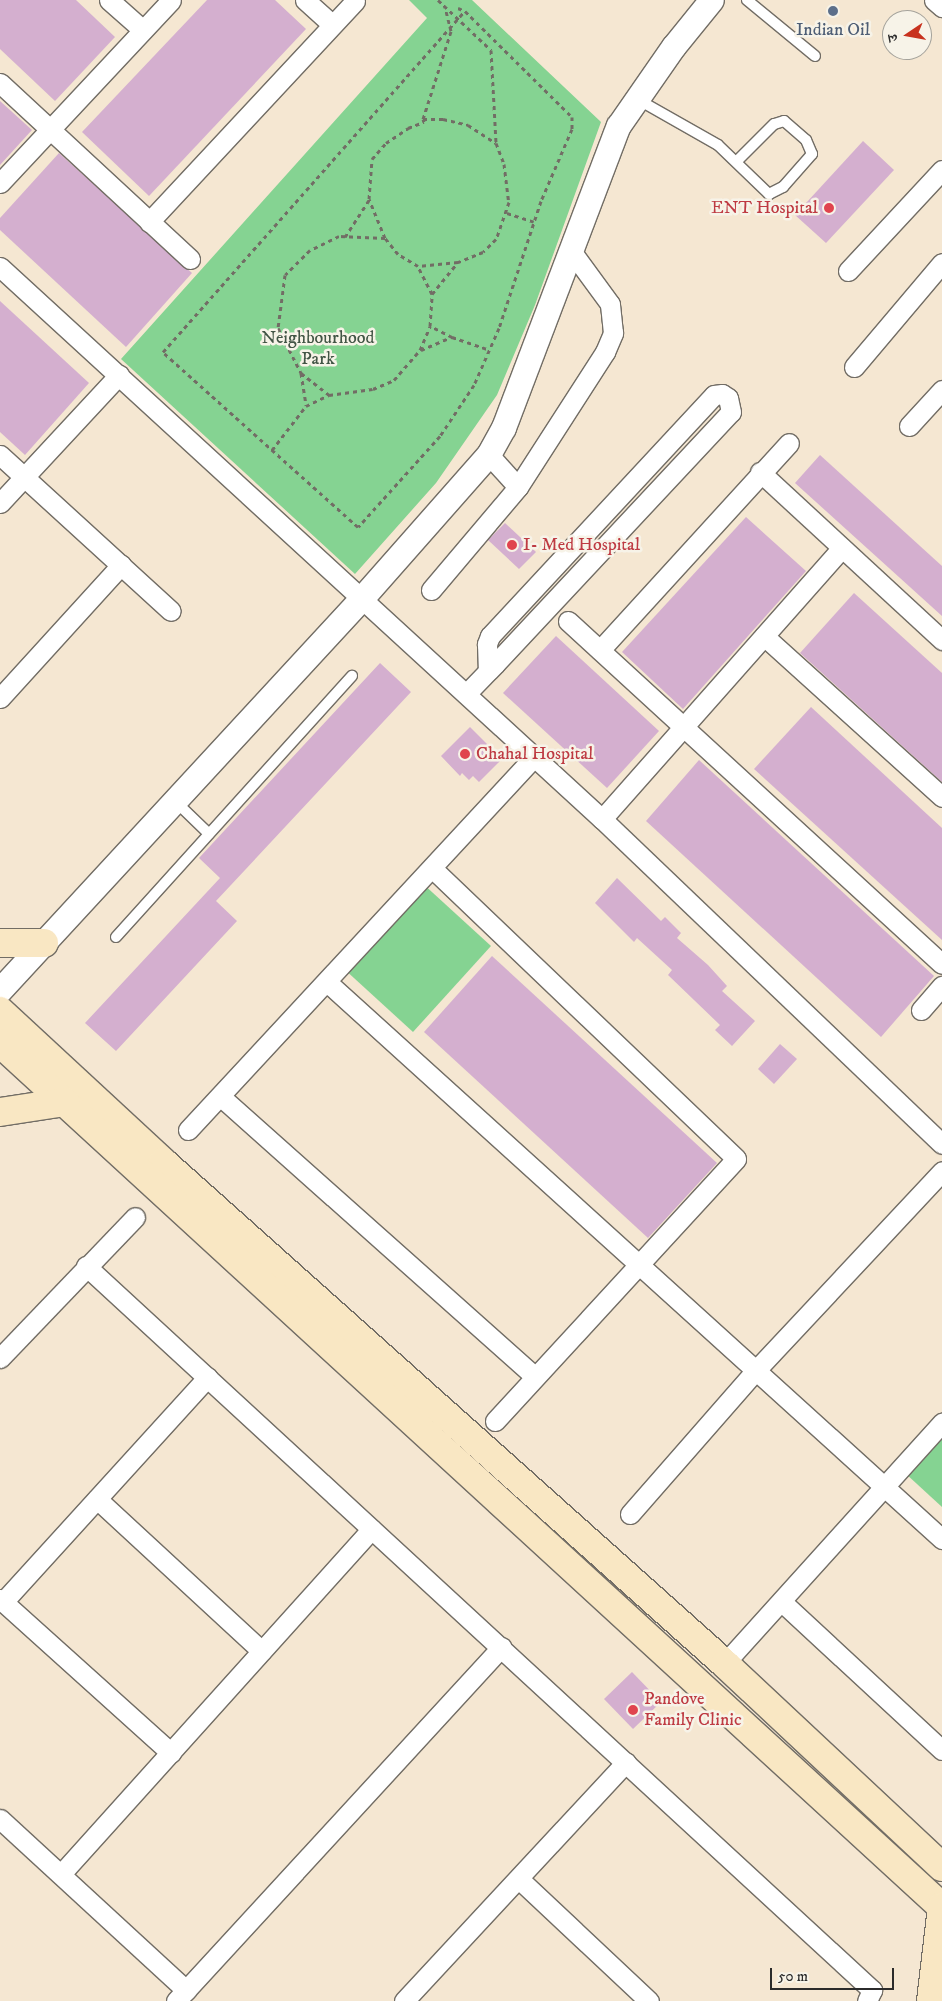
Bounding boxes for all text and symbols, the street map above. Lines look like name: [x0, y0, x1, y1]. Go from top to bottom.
marker: Indian Oil: [827, 5, 839, 17]
north arrow: [882, 10, 932, 60]
place label: Indian Oil: [796, 19, 870, 41]
text: उ: [884, 33, 903, 43]
place label: ENT Hospital: [711, 197, 818, 219]
marker: ENT Hospital: [822, 201, 836, 215]
park label: Neighbourhood Park: [261, 328, 375, 370]
place label: I- Med Hospital: [523, 534, 640, 556]
marker: I- Med Hospital: [505, 538, 519, 552]
place label: Chahal Hospital: [476, 743, 593, 765]
marker: Chahal Hospital: [458, 747, 472, 761]
place label: Pandove Family Clinic: [644, 1689, 742, 1732]
marker: Pandove Family Clinic: [626, 1703, 640, 1717]
scale bar: [772, 1958, 896, 1990]
text: 50 m: [778, 1967, 808, 1986]

